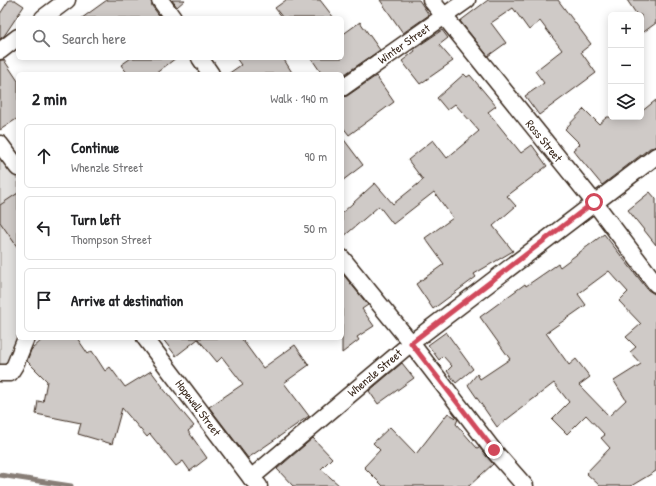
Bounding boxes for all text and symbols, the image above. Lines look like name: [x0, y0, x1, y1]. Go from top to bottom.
map controls: [608, 12, 644, 120]
button: +: [608, 12, 644, 48]
search box: [16, 16, 344, 60]
street label: Winter Street: [374, 19, 434, 68]
icon: search: [30, 27, 52, 49]
text: Search here: [62, 28, 126, 49]
button: −: [608, 48, 644, 84]
button: layers: [608, 84, 644, 120]
text: 2 min: [32, 87, 67, 110]
text: Walk · 140 m: [270, 89, 328, 107]
street label: Ross Street: [522, 116, 567, 166]
text: Continue: [71, 137, 119, 158]
icon: ahead: [33, 145, 55, 167]
text: 90 m: [305, 147, 327, 165]
text: Whenzle Street: [71, 158, 143, 176]
route start: [585, 193, 603, 211]
text: Turn left: [71, 209, 121, 230]
icon: left: [33, 217, 55, 239]
text: 50 m: [304, 219, 327, 237]
text: Thompson Street: [71, 230, 152, 248]
icon: arrive: [33, 289, 55, 311]
text: Arrive at destination: [71, 290, 183, 311]
street label: Whenzle Street: [344, 344, 406, 400]
street label: Hopewell Street: [172, 376, 226, 440]
route end: [485, 441, 503, 459]

